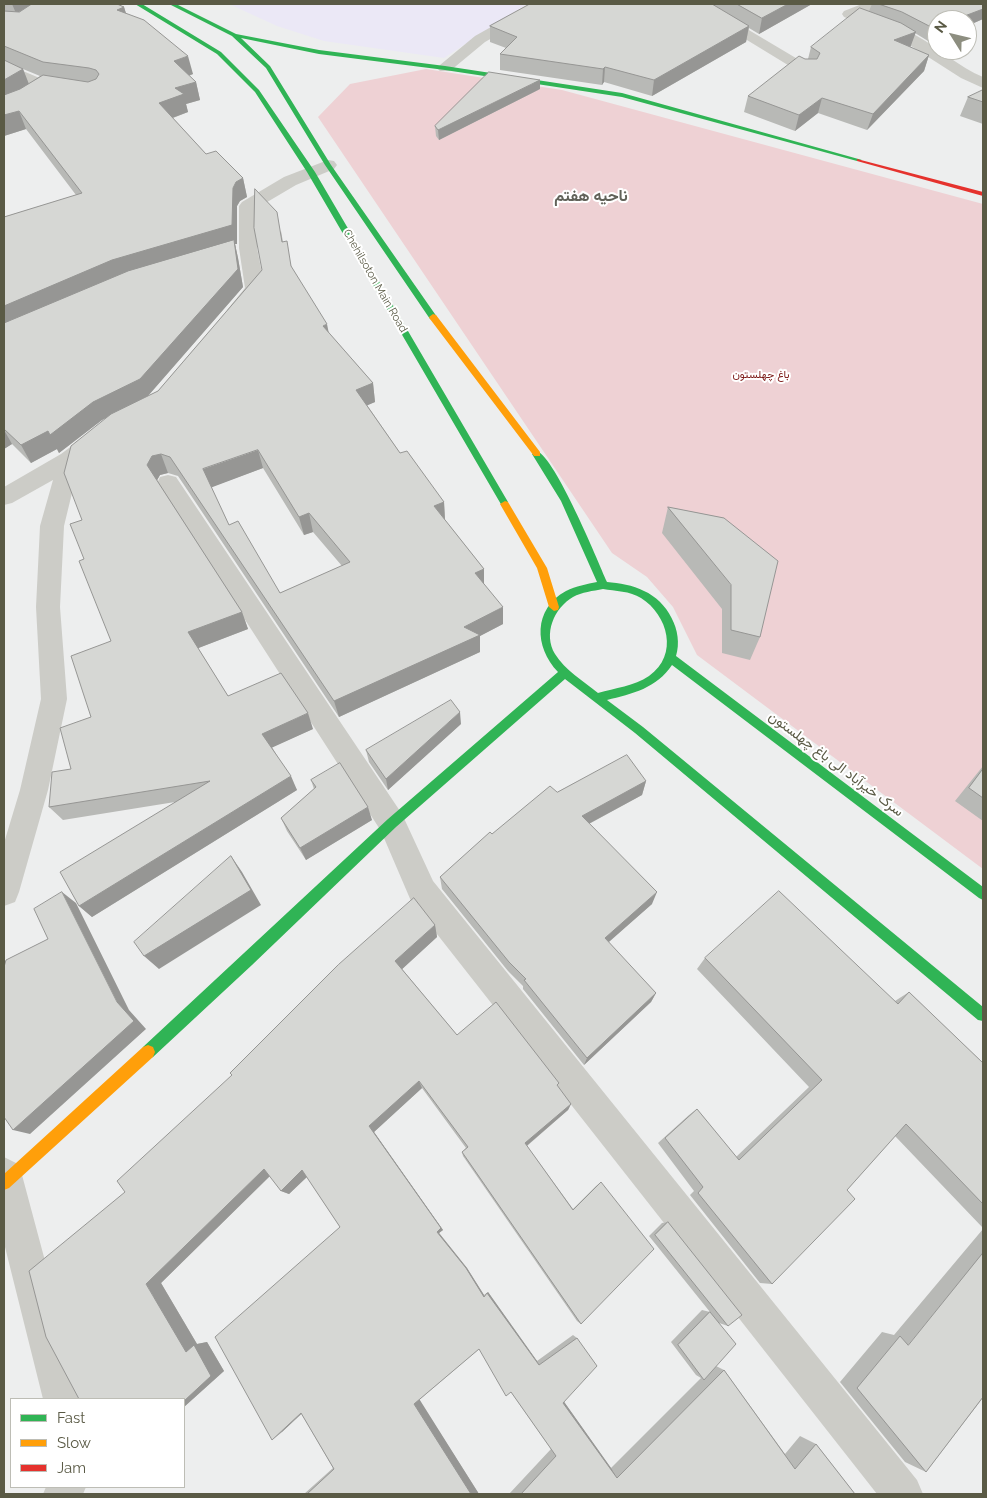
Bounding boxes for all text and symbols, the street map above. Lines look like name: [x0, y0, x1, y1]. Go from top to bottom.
north arrow: [927, 10, 977, 60]
text: N: [931, 18, 950, 36]
district label: ناحیه هفتم: [554, 186, 628, 206]
street label: Chehilsoton Main Road: [340, 227, 410, 335]
park label: باغ چهلستون: [732, 368, 790, 382]
street label: سرک خیرآباد الی باغ چهلستون: [765, 708, 907, 820]
legend: [10, 1398, 185, 1488]
text: Fast: [57, 1409, 85, 1427]
text: Slow: [57, 1434, 91, 1452]
text: Jam: [57, 1459, 86, 1477]

